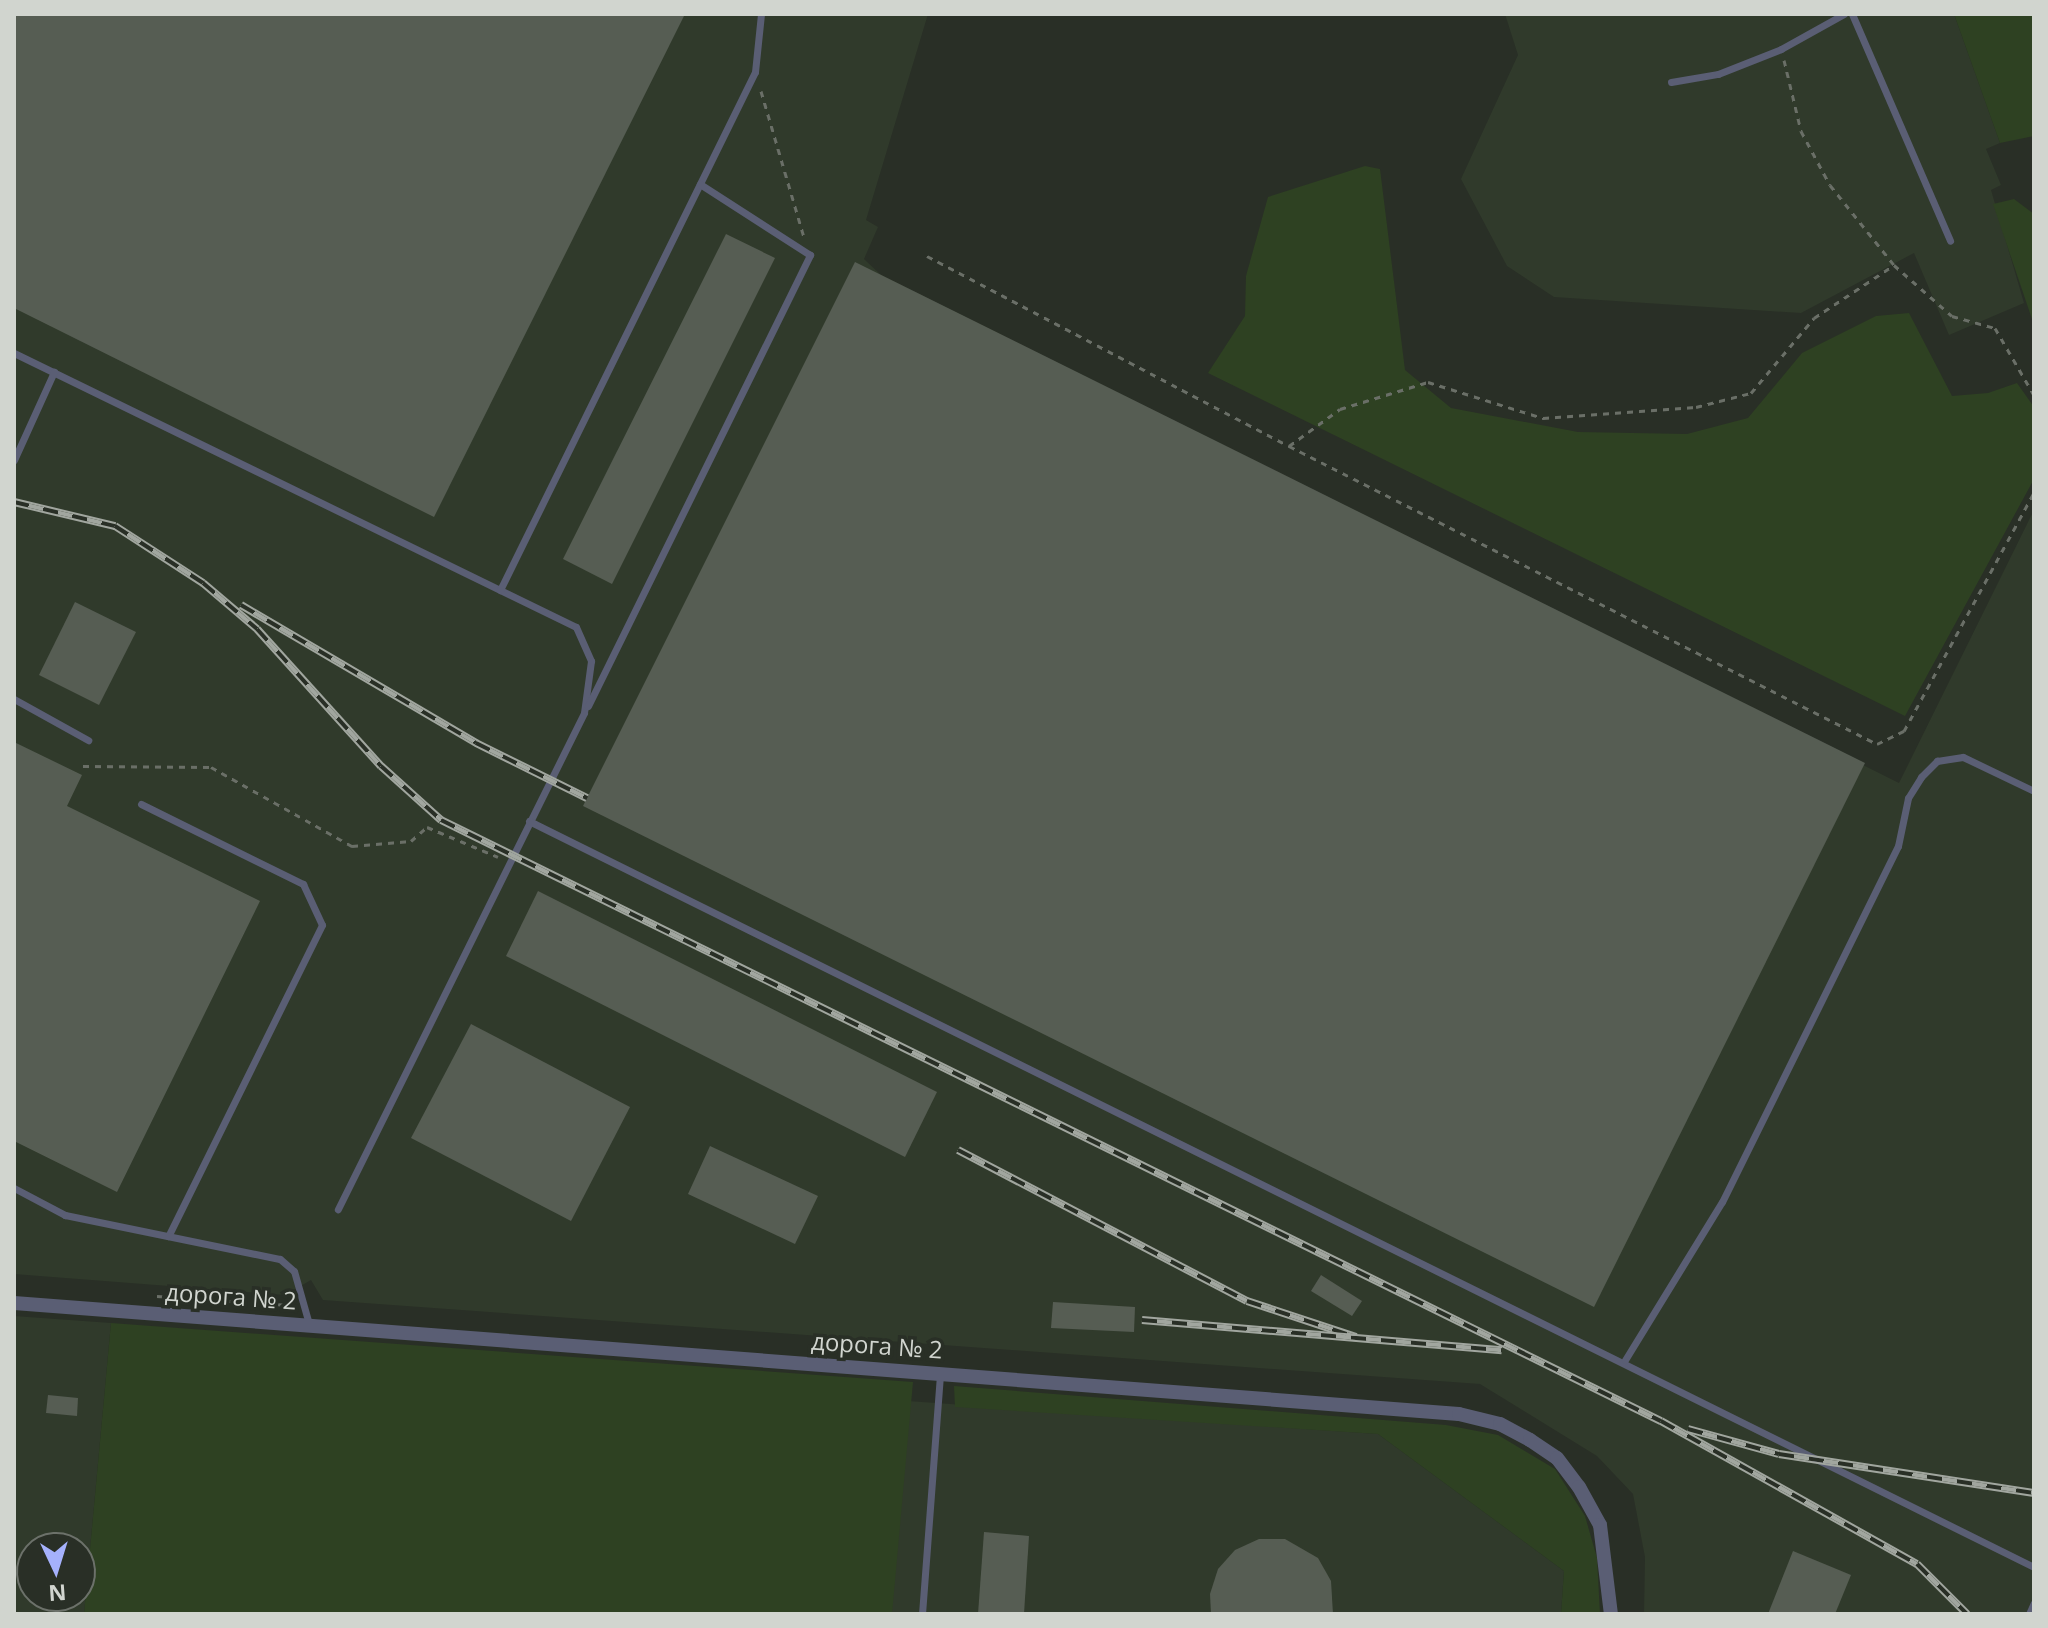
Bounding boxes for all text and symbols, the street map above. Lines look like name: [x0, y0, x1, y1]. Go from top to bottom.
street label: дорога № 2: [164, 1277, 298, 1315]
street label: дорога № 2: [810, 1326, 944, 1364]
north arrow: [16, 1532, 96, 1612]
text: N: [48, 1578, 68, 1610]

